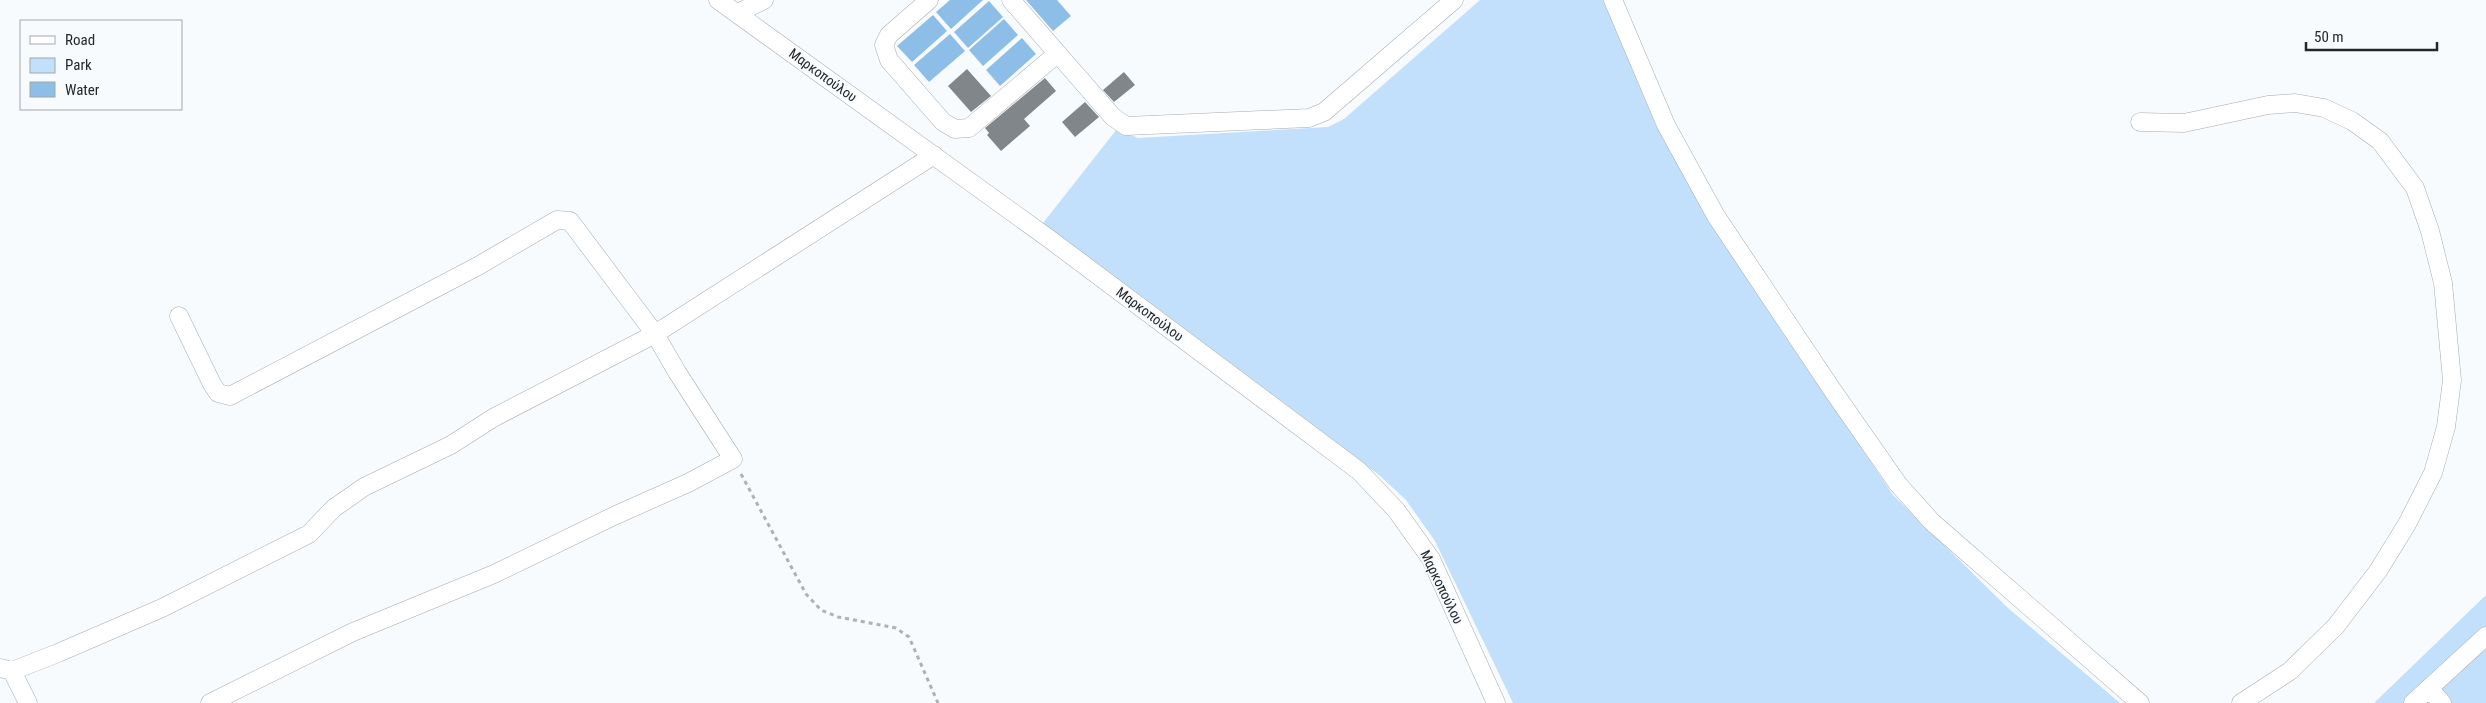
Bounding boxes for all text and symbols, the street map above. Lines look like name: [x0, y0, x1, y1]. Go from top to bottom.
legend: [20, 20, 182, 110]
scale bar: [2306, 20, 2437, 52]
text: 50 m: [2314, 28, 2344, 46]
text: Road: [65, 31, 95, 49]
street label: Μαρκοπούλου: [786, 45, 860, 105]
text: Park: [65, 56, 92, 74]
text: Water: [65, 81, 100, 99]
street label: Μαρκοπούλου: [1113, 284, 1187, 345]
street label: Μαρκοπούλου: [1417, 548, 1467, 627]

